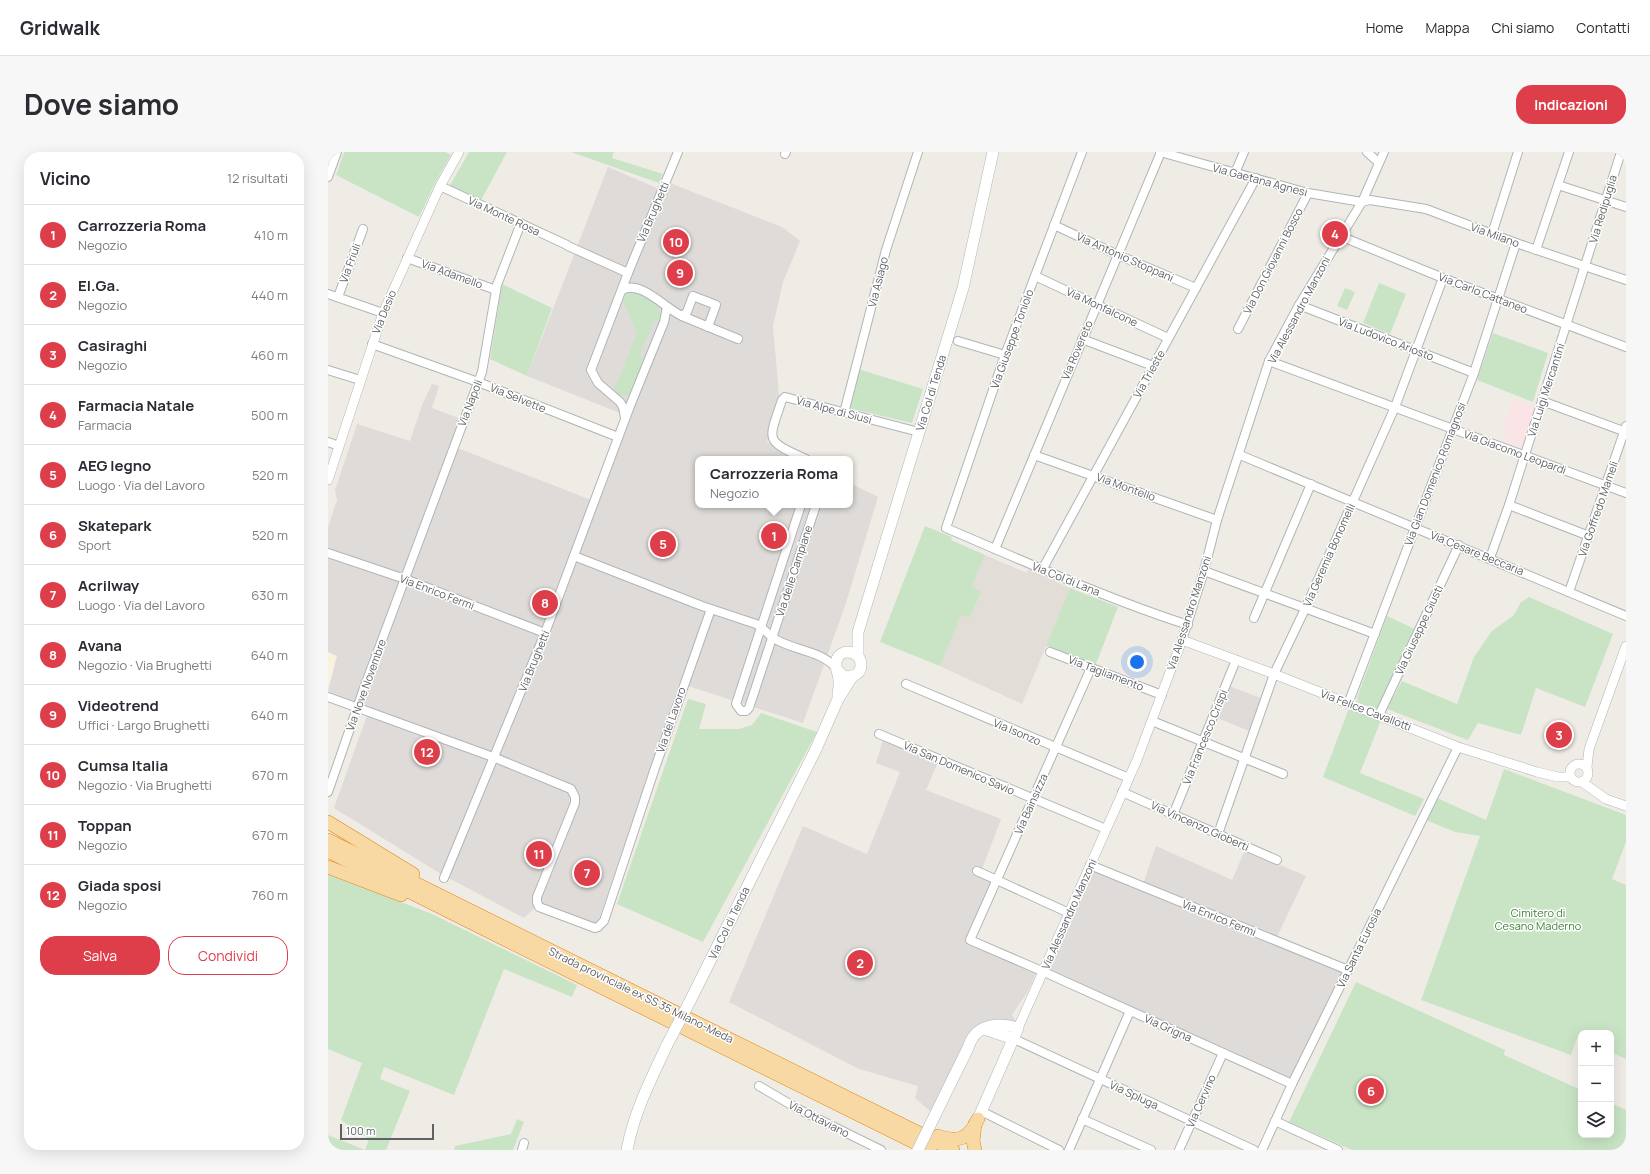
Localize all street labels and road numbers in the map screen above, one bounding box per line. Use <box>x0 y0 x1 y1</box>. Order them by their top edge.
street label: Via Gaetana Agnesi <box>1211 160 1309 199</box>
street label: Via Redipuglia <box>1585 173 1620 245</box>
street label: Via Brughetti <box>633 179 672 245</box>
street label: Via Monte Rosa <box>466 192 543 239</box>
street label: Via Don Giovanni Bosco <box>1239 205 1306 316</box>
street label: Via Milano <box>1469 219 1522 250</box>
street label: Via Antonio Stoppani <box>1074 228 1176 285</box>
street label: Via Friuli <box>335 241 364 285</box>
street label: Via Asiago <box>864 254 891 309</box>
street label: Via Alessandro Manzoni <box>1264 254 1333 366</box>
street label: Via Adamello <box>419 255 485 292</box>
street label: Via Carlo Cattaneo <box>1437 269 1530 317</box>
street label: Via Monfalcone <box>1064 283 1141 330</box>
street label: Via Desio <box>368 287 399 336</box>
street label: Via Giuseppe Toniolo <box>987 287 1037 391</box>
street label: Via Ludovico Ariosto <box>1336 313 1437 364</box>
street label: Via Rovereto <box>1057 317 1096 382</box>
street label: Via Luigi Mercantini <box>1523 341 1568 439</box>
street label: Via Trieste <box>1129 347 1168 400</box>
street label: Via Col di Tenda <box>912 353 949 433</box>
street label: Via Napoli <box>454 377 485 428</box>
street label: Via Selvette <box>488 379 549 416</box>
street label: Via Alpe di Siusi <box>795 392 874 427</box>
street label: Via Gian Domenico Romagnosi <box>1400 400 1469 548</box>
street label: Via Giacomo Leopardi <box>1462 426 1569 477</box>
street label: Via Goffredo Mameli <box>1574 459 1621 559</box>
street label: Via Montello <box>1095 469 1158 504</box>
street label: Via Geremia Bonomelli <box>1299 501 1358 609</box>
street label: Via delle Campiane <box>772 523 816 619</box>
street label: Via Cesare Beccaria <box>1428 527 1526 578</box>
street label: Via Alessandro Manzoni <box>1163 554 1214 672</box>
street label: Via Col di Lana <box>1030 558 1102 599</box>
street label: Via Enrico Fermi <box>398 570 477 613</box>
street label: Via Giuseppe Giusti <box>1391 582 1446 677</box>
street label: Via Brughetti <box>514 628 553 694</box>
street label: Via Nove Novembre <box>342 636 389 733</box>
street label: Via Tagliamento <box>1066 651 1147 694</box>
street label: Via del Lavoro <box>652 684 689 755</box>
street label: Via Felice Cavallotti <box>1319 685 1414 734</box>
street label: Via Francesco Crispi <box>1179 687 1230 787</box>
street label: Via Isonzo <box>991 715 1044 749</box>
street label: Via San Domenico Savio <box>901 737 1018 798</box>
street label: Via Bainsizza <box>1010 771 1051 837</box>
street label: Via Vincenzo Gioberti <box>1149 797 1252 854</box>
street label: Via Alessandro Manzoni <box>1037 856 1100 971</box>
street label: Via Col di Tenda <box>705 884 753 961</box>
street label: Via Enrico Fermi <box>1180 896 1259 939</box>
street label: Via Santa Eurosia <box>1333 905 1384 990</box>
street label: Strada provinciale ex SS 35 Milano-Meda <box>546 943 736 1046</box>
street label: Via Grigna <box>1142 1010 1194 1045</box>
street label: Via Cervino <box>1182 1071 1219 1130</box>
street label: Via Spluga <box>1107 1077 1161 1112</box>
street label: Via Ottaviano <box>786 1097 853 1141</box>

